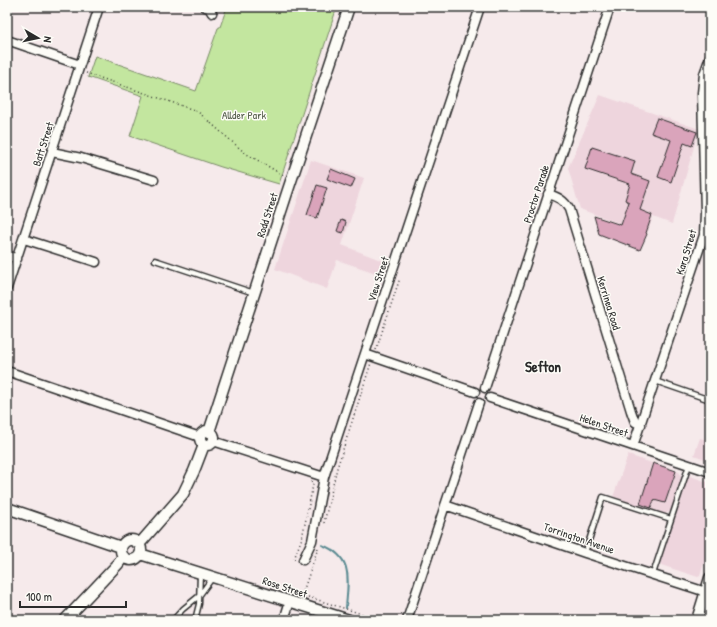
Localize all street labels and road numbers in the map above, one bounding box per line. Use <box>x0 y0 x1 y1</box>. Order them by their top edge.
street label: Batt Street <box>29 120 57 168</box>
street label: Proctor Parade <box>520 163 552 225</box>
street label: Rodd Street <box>253 191 281 239</box>
street label: Kara Street <box>672 227 700 276</box>
street label: View Street <box>364 255 392 303</box>
street label: Kerrinea Road <box>594 275 624 332</box>
street label: Helen Street <box>578 410 630 440</box>
street label: Torrington Avenue <box>542 519 617 557</box>
street label: Rose Street <box>261 573 309 601</box>

